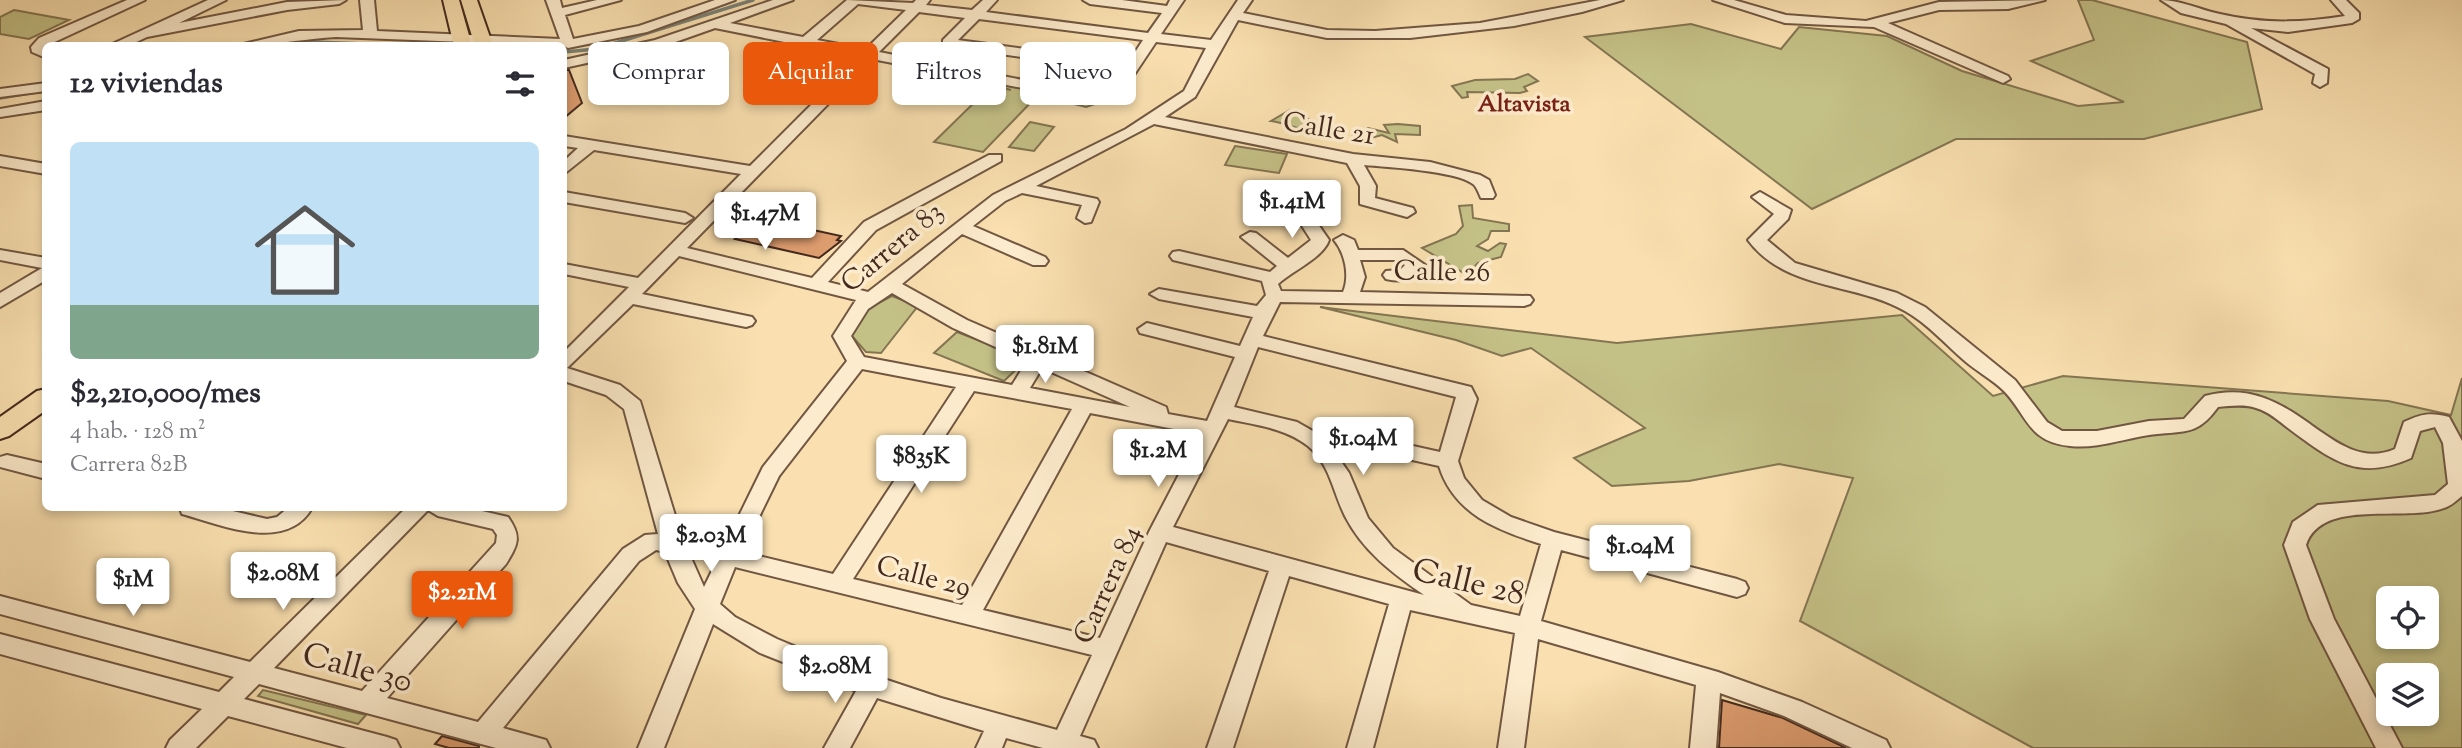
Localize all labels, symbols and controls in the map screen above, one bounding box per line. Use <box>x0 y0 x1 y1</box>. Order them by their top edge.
chip: Comprar <box>588 42 729 105</box>
chip: Alquilar <box>743 42 878 105</box>
chip: Filtros <box>892 42 1006 105</box>
chip: Nuevo <box>1020 42 1136 105</box>
text: 12 viviendas <box>70 63 223 106</box>
icon: filters <box>501 65 539 103</box>
district label: Altavista <box>1478 88 1571 122</box>
street label: Calle 21 <box>1280 103 1377 157</box>
pin: $1.41M <box>1235 180 1349 240</box>
text: $1.41M <box>1259 186 1325 219</box>
icon: home <box>242 187 368 313</box>
pin: $1.47M <box>708 192 822 252</box>
street label: Carrera 83 <box>833 193 953 303</box>
text: $1.47M <box>730 198 800 231</box>
street label: Calle 26 <box>1393 252 1491 294</box>
pin: $1.81M <box>988 326 1102 385</box>
text: $1.81M <box>1012 331 1078 364</box>
text: $2,210,000/mes <box>70 373 261 416</box>
text: 4 hab. · 128 m² <box>70 416 205 449</box>
pin: $1.04M <box>1306 418 1420 477</box>
text: $1.04M <box>1328 423 1398 456</box>
pin: $1.2M <box>1109 430 1207 489</box>
pin: $835K <box>872 435 970 495</box>
text: $1.2M <box>1129 435 1187 468</box>
text: $835K <box>892 441 950 474</box>
text: Carrera 82B <box>70 449 187 482</box>
pin: $2.03M <box>654 514 768 574</box>
text: $2.03M <box>676 520 746 553</box>
street label: Carrera 84 <box>1065 520 1153 651</box>
pin: $1.04M <box>1583 526 1697 585</box>
text: $1.04M <box>1605 531 1675 564</box>
street label: Calle 29 <box>872 547 975 609</box>
street label: Calle 28 <box>1407 548 1529 620</box>
pin: $2.08M <box>226 552 340 612</box>
pin: $1M <box>99 558 167 618</box>
text: $2.08M <box>247 558 319 591</box>
text: $1M <box>112 564 154 597</box>
pin: $2.21M <box>405 572 519 631</box>
text: $2.21M <box>428 577 496 610</box>
map controls <box>2376 586 2439 726</box>
button: locate <box>2376 586 2439 649</box>
street label: Calle 30 <box>296 632 417 708</box>
pin: $2.08M <box>778 646 892 705</box>
text: $2.08M <box>799 651 871 684</box>
button: layers <box>2376 663 2439 726</box>

